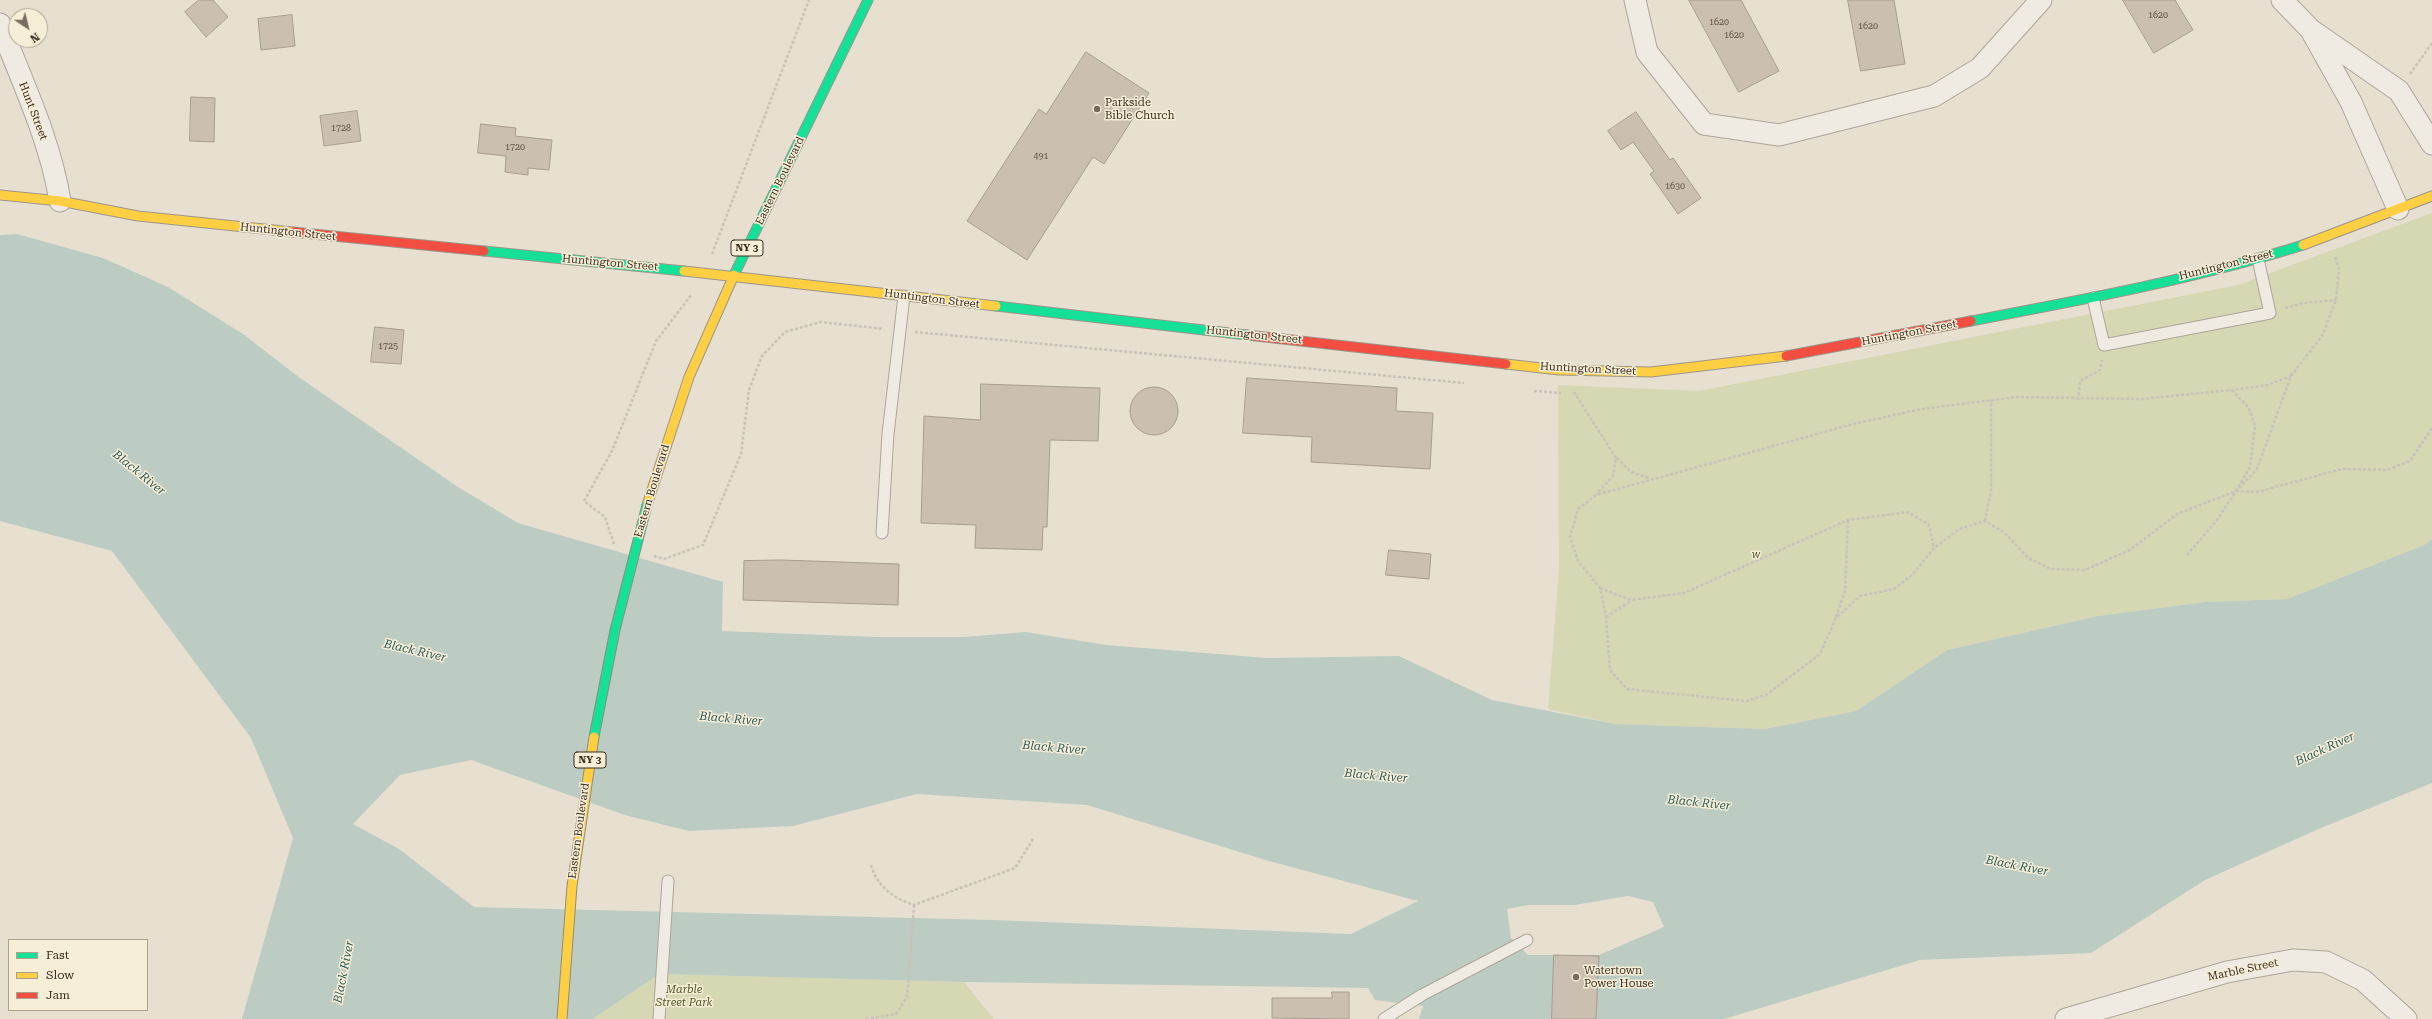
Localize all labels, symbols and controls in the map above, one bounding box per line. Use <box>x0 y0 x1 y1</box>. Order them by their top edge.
north arrow <box>8 8 48 48</box>
house number: 1620 <box>2148 10 2168 20</box>
house number: 1620 <box>1709 17 1729 27</box>
house number: 1620 <box>1858 21 1878 31</box>
text: N <box>27 30 42 45</box>
house number: 1620 <box>1724 30 1744 40</box>
street label: Hunt Street <box>16 80 50 142</box>
place label: Parkside Bible Church <box>1105 96 1175 122</box>
marker: Parkside Bible Church <box>1092 104 1102 114</box>
house number: 1728 <box>331 123 351 133</box>
street label: Eastern Boulevard <box>753 135 807 227</box>
house number: 1720 <box>505 142 525 152</box>
house number: 491 <box>1033 151 1049 161</box>
house number: 1630 <box>1665 181 1685 191</box>
street label: Huntington Street <box>239 220 337 244</box>
road number: NY 3 <box>731 240 763 256</box>
street label: Huntington Street <box>2178 247 2274 283</box>
street label: Huntington Street <box>561 252 659 274</box>
street label: Huntington Street <box>883 287 981 311</box>
street label: Huntington Street <box>1860 317 1958 349</box>
street label: Huntington Street <box>1205 323 1303 347</box>
house number: 1725 <box>378 341 398 351</box>
street label: Huntington Street <box>1540 360 1636 378</box>
street label: Eastern Boulevard <box>632 443 672 539</box>
water label: Black River <box>110 447 168 499</box>
park label: w <box>1752 548 1760 562</box>
water label: Black River <box>382 637 448 665</box>
water label: Black River <box>699 709 763 729</box>
water label: Black River <box>2293 729 2357 769</box>
water label: Black River <box>1022 738 1086 758</box>
road number: NY 3 <box>574 752 606 768</box>
water label: Black River <box>1344 766 1408 786</box>
street label: Eastern Boulevard <box>566 782 592 880</box>
water label: Black River <box>1667 793 1731 813</box>
water label: Black River <box>1984 853 2050 879</box>
legend <box>8 939 148 1011</box>
water label: Black River <box>331 939 357 1005</box>
text: Fast <box>46 948 69 962</box>
street label: Marble Street <box>2207 956 2279 984</box>
place label: Watertown Power House <box>1584 964 1653 990</box>
text: Slow <box>46 968 74 982</box>
marker: Watertown Power House <box>1571 972 1581 982</box>
park label: Marble Street Park <box>655 983 713 1009</box>
text: Jam <box>46 988 70 1002</box>

